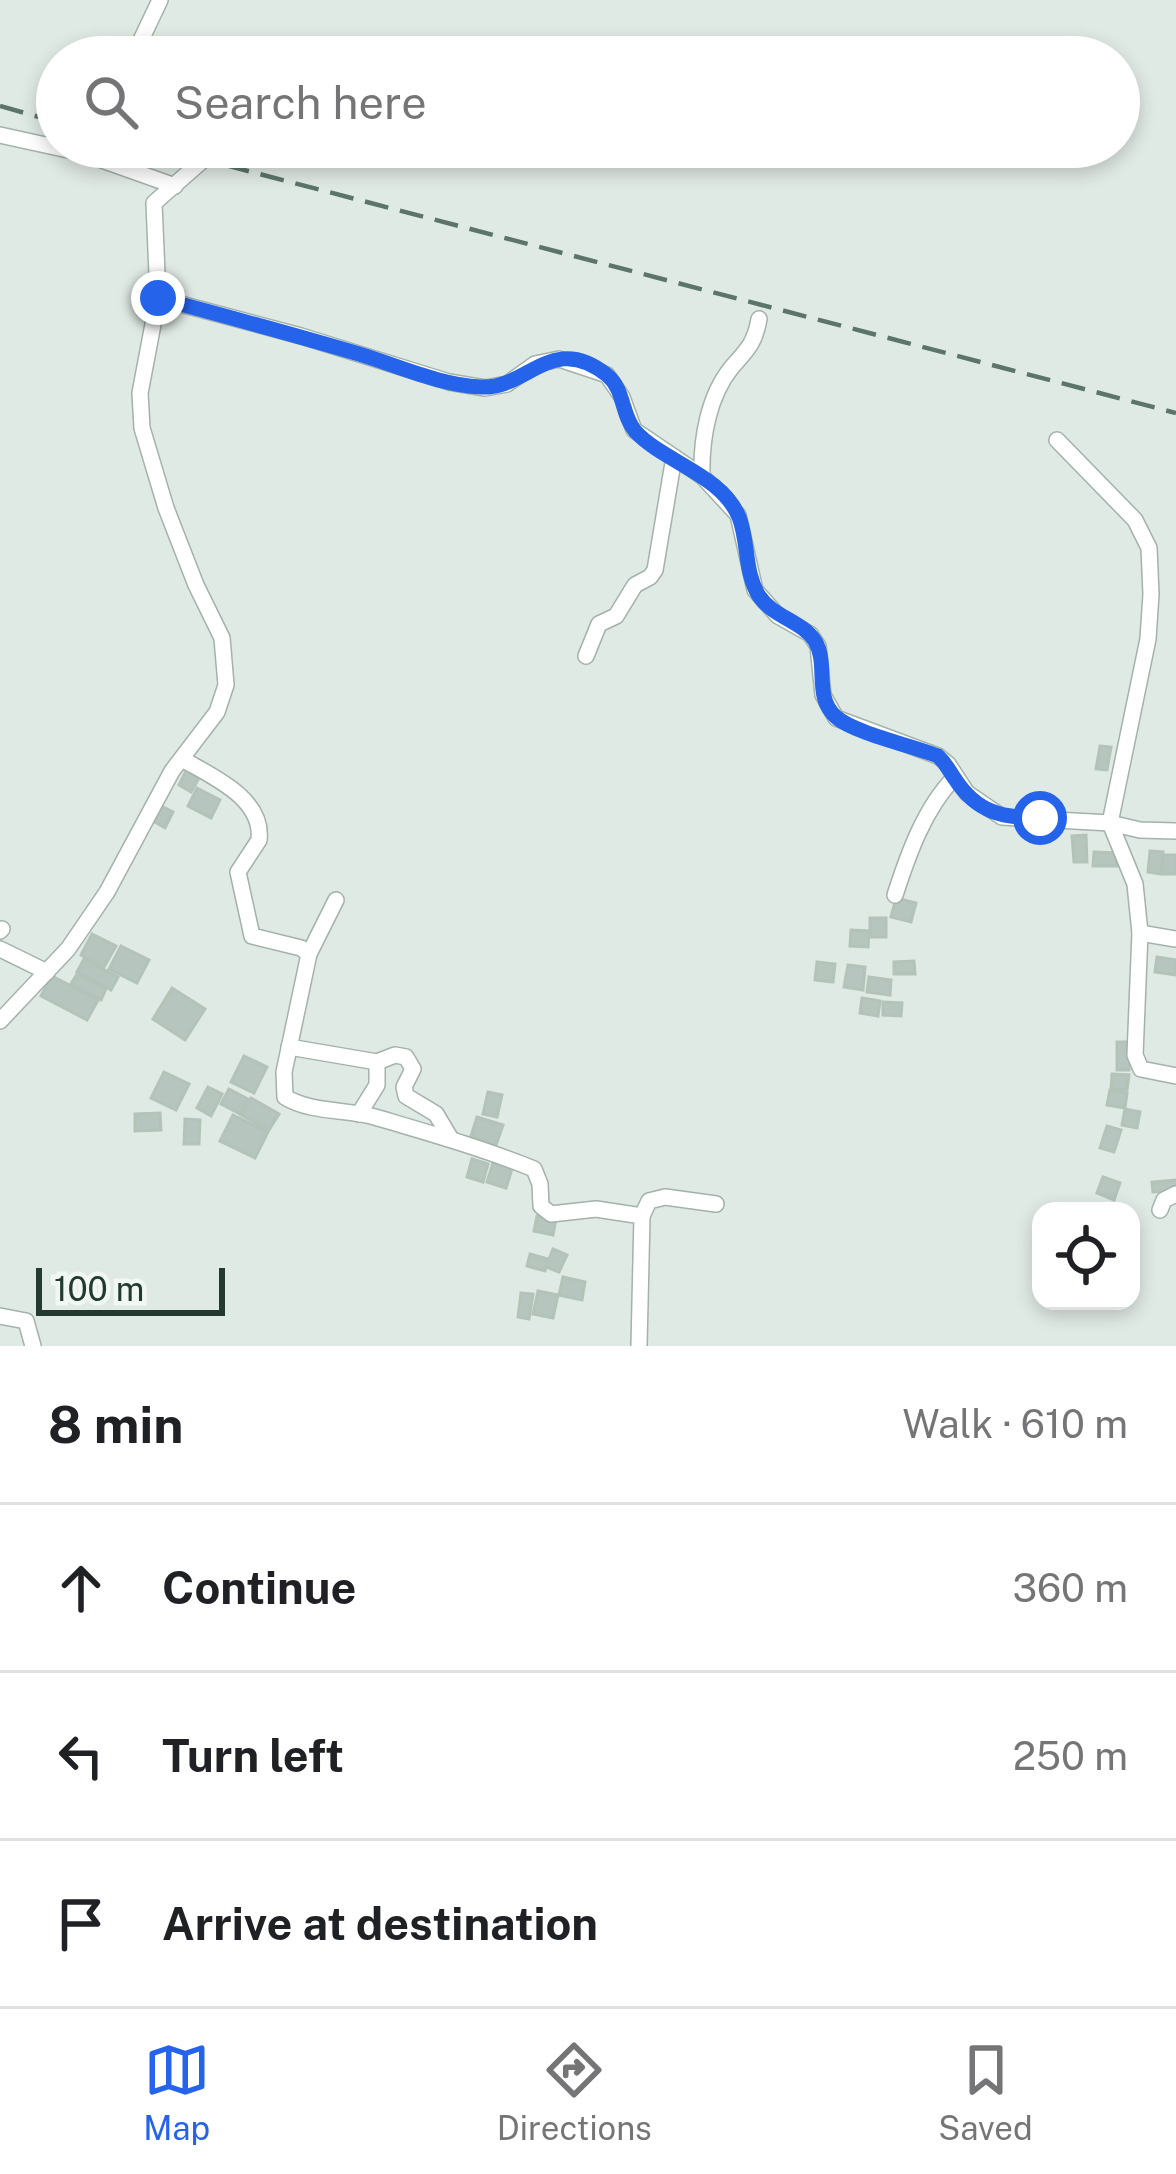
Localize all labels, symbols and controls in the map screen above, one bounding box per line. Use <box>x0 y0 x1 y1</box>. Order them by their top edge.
search box <box>36 36 1140 168</box>
icon: search <box>78 69 144 135</box>
text: Search here <box>174 76 427 129</box>
route end <box>131 271 185 325</box>
route start <box>1013 791 1067 845</box>
map controls <box>1032 1202 1140 1310</box>
button: locate <box>1032 1202 1140 1310</box>
scale bar <box>36 1262 225 1315</box>
text: 100 m <box>54 1270 144 1308</box>
text: 8 min <box>48 1395 183 1454</box>
text: Walk · 610 m <box>903 1401 1128 1447</box>
icon: ahead <box>48 1555 114 1621</box>
text: Continue <box>162 1561 356 1614</box>
text: 360 m <box>1013 1565 1128 1611</box>
icon: left <box>48 1723 114 1789</box>
text: Turn left <box>162 1729 344 1782</box>
text: 250 m <box>1013 1733 1128 1779</box>
icon: arrive <box>48 1891 114 1957</box>
text: Arrive at destination <box>162 1897 598 1950</box>
tab: Map <box>143 2037 210 2147</box>
tab: Directions <box>497 2037 652 2147</box>
tab: Saved <box>938 2037 1033 2147</box>

